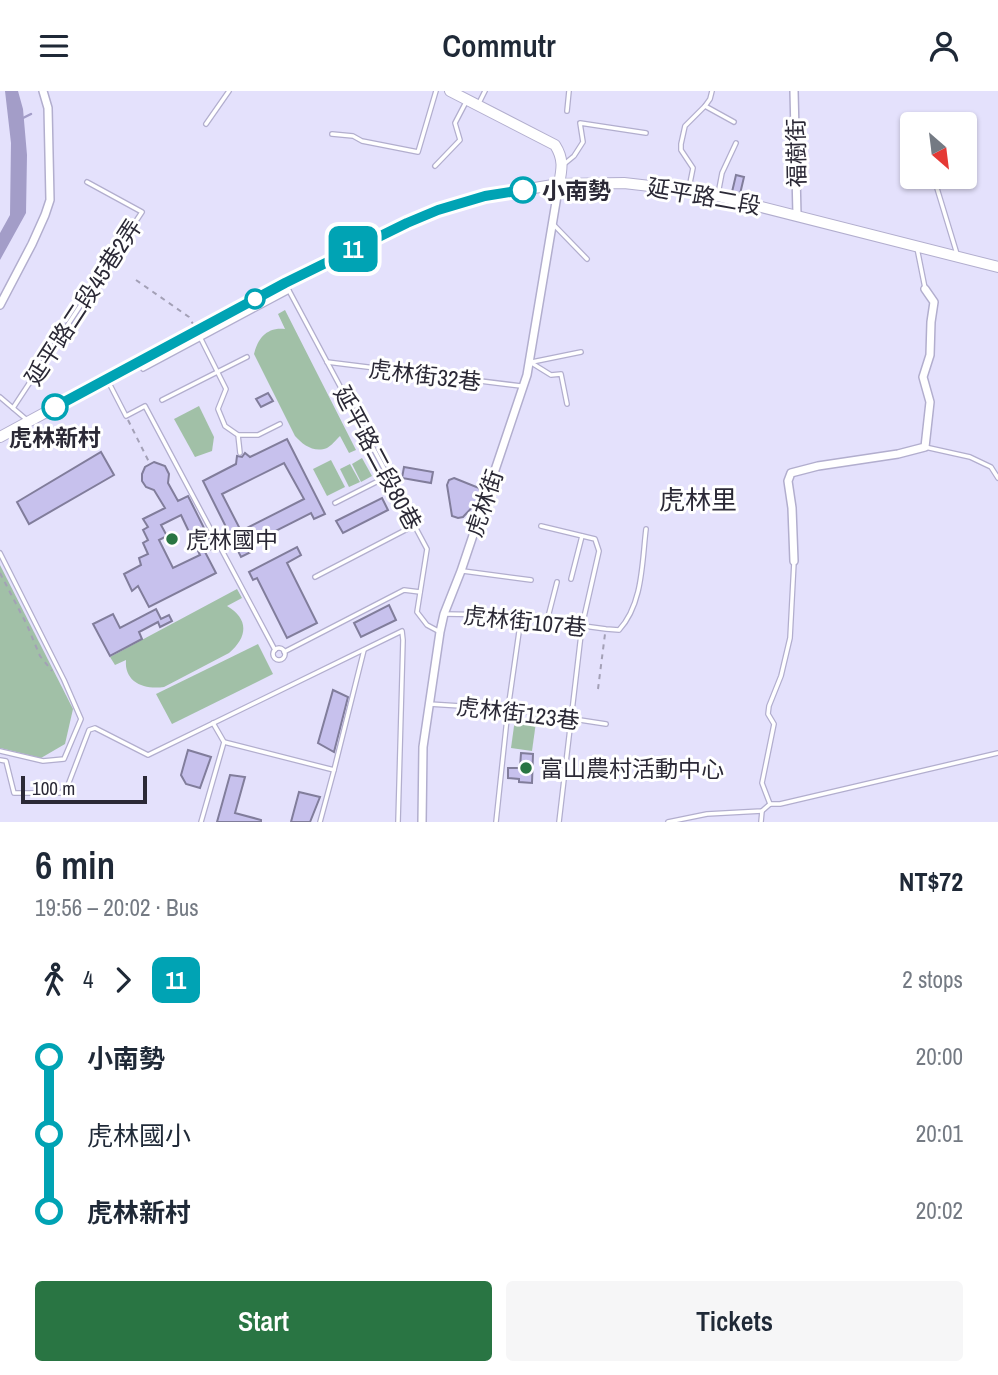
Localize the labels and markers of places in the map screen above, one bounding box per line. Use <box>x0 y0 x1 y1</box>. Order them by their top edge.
place label: 小南勢 <box>542 175 611 206</box>
marker: 小南勢 <box>510 177 536 203</box>
unlabelled marker <box>245 289 265 309</box>
marker: 虎林新村 <box>42 394 68 420</box>
place label: 虎林新村 <box>9 422 101 453</box>
place label: 虎林國中 <box>186 524 278 555</box>
marker: 虎林國中 <box>164 531 180 547</box>
place label: 富山農村活動中心 <box>540 753 724 784</box>
marker: 富山農村活動中心 <box>518 760 534 776</box>

